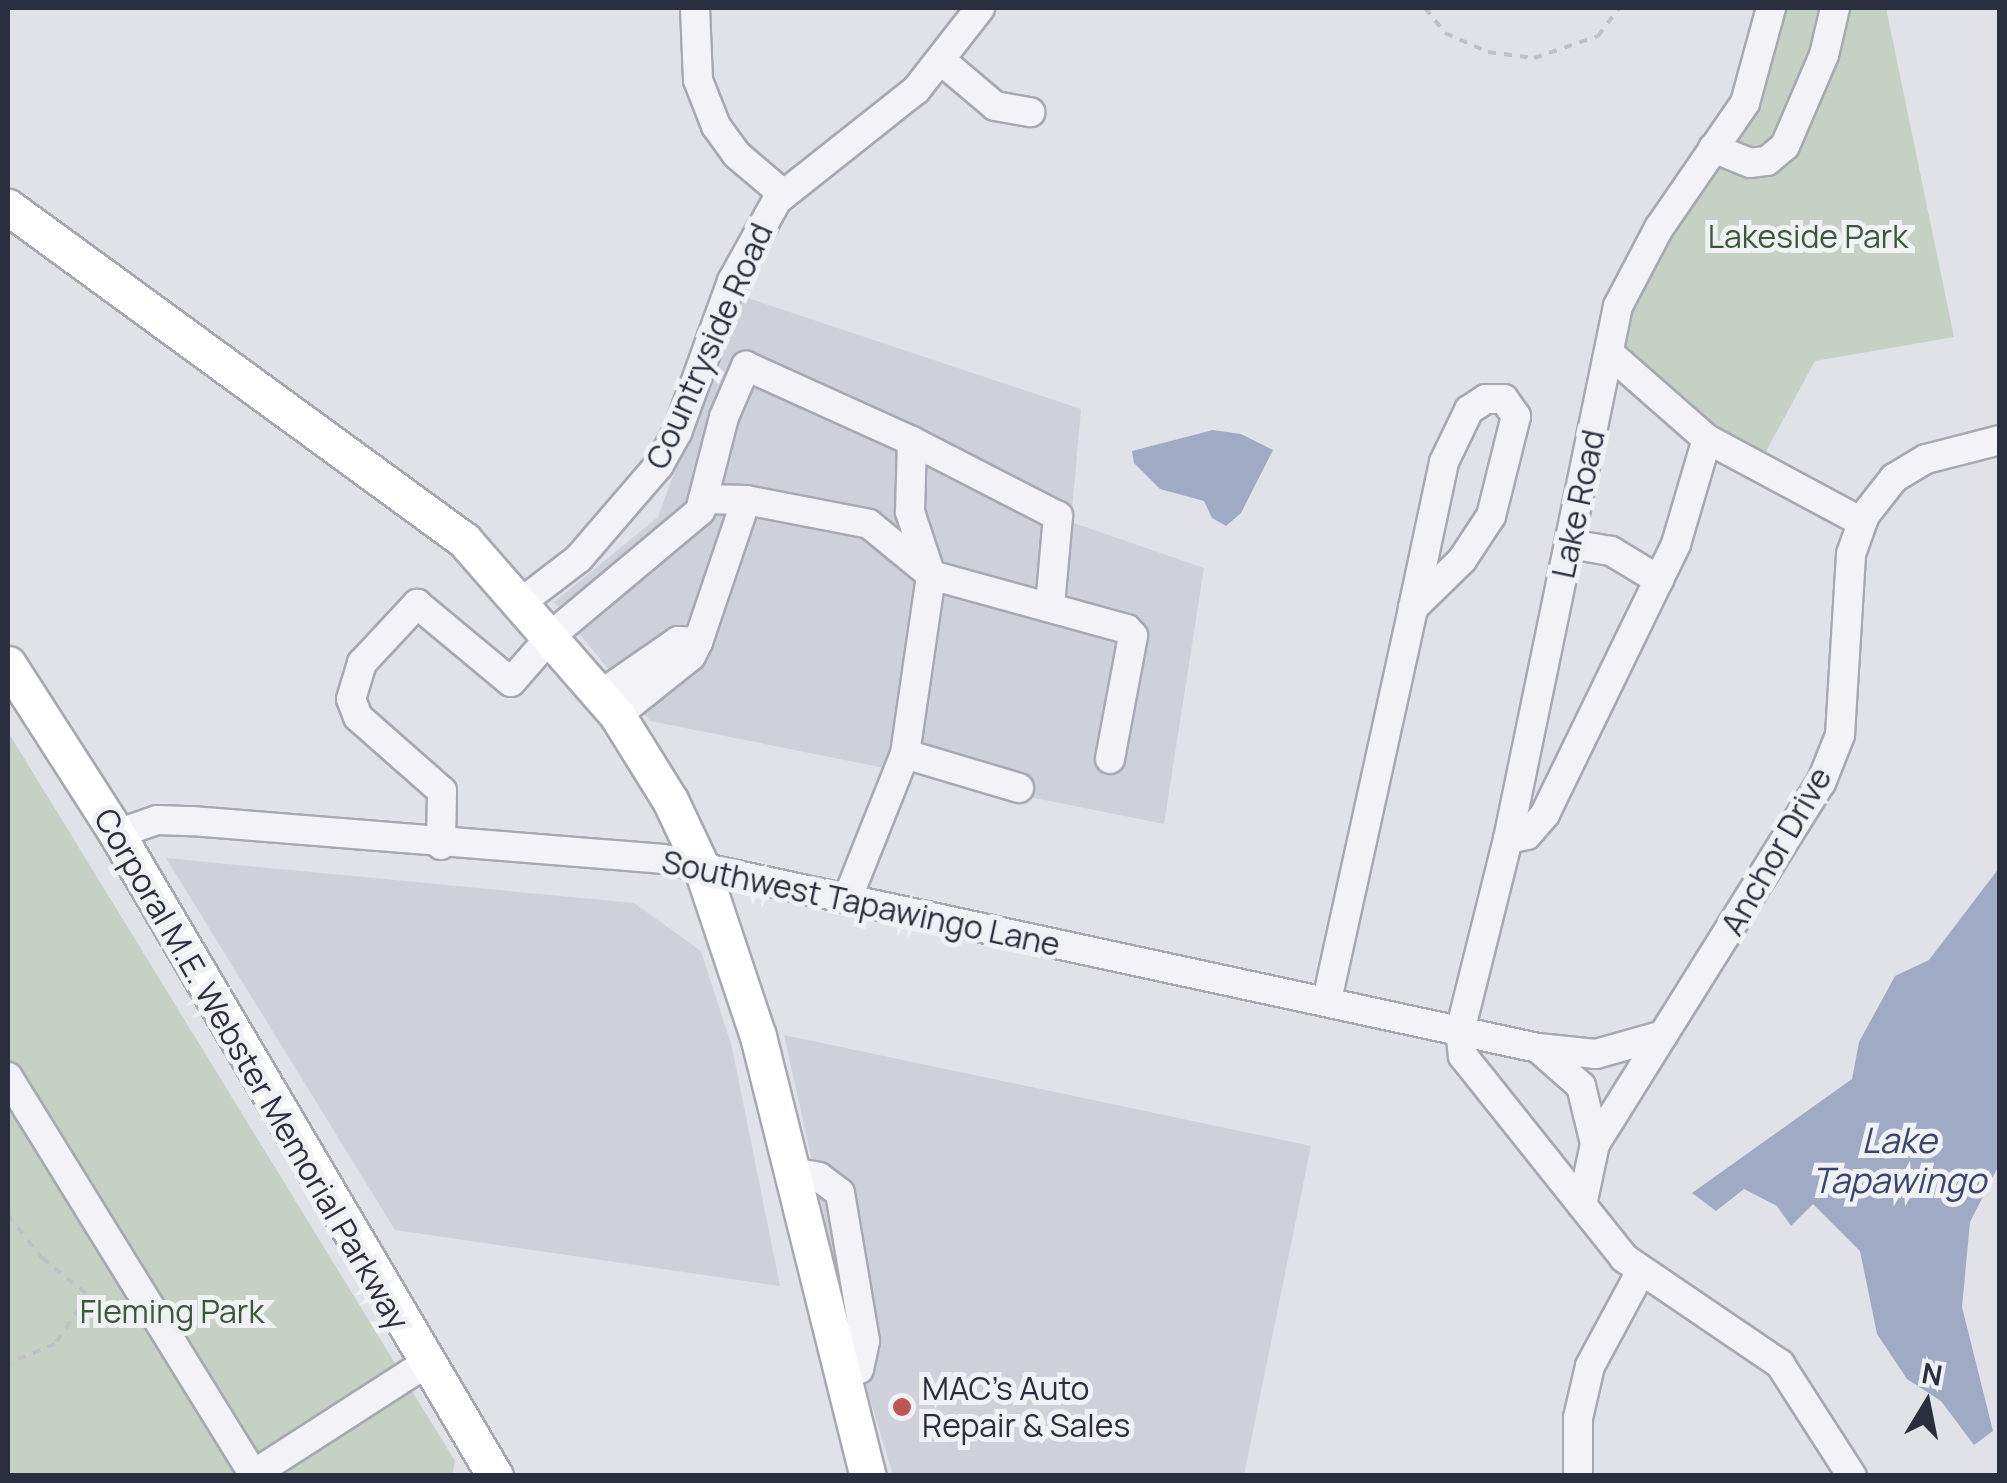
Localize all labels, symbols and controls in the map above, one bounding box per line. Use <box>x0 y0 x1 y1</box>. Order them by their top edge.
street label: Countryside Road <box>638 217 780 475</box>
park label: Lakeside Park <box>1708 217 1908 255</box>
street label: Lake Road <box>1544 426 1612 582</box>
street label: Anchor Drive <box>1712 760 1840 942</box>
street label: Corporal M.E. Webster Memorial Parkway <box>87 802 417 1336</box>
street label: Southwest Tapawingo Lane <box>659 842 1063 964</box>
water label: Lake Tapawingo <box>1812 1119 1986 1201</box>
park label: Fleming Park <box>80 1292 264 1330</box>
north arrow <box>1877 1353 1977 1453</box>
text: N <box>1919 1353 1945 1394</box>
place label: MAC's Auto Repair & Sales <box>922 1370 1130 1445</box>
marker: MAC's Auto Repair & Sales <box>891 1396 913 1418</box>

